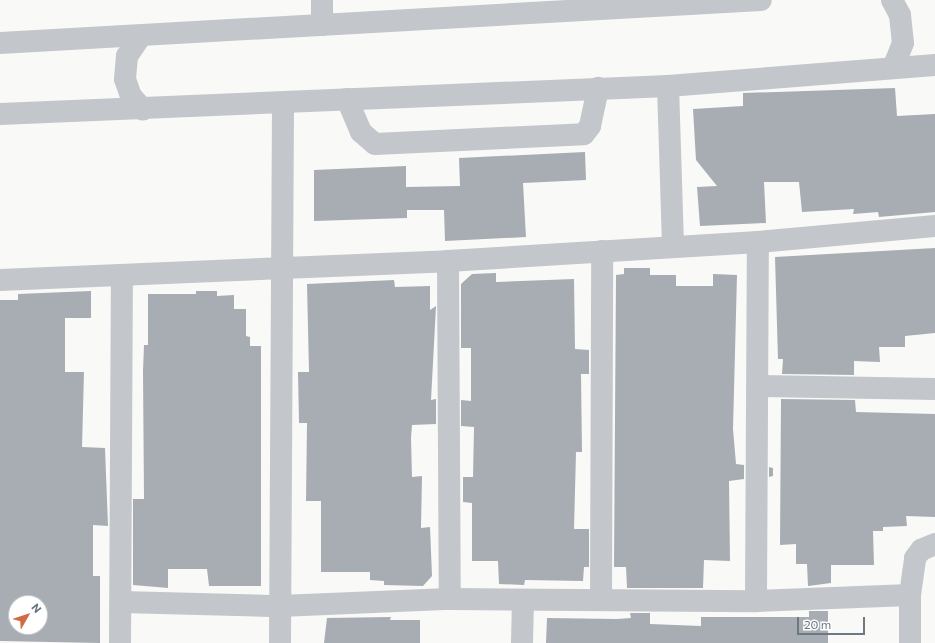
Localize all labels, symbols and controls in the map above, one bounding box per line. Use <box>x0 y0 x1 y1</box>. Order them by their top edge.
north arrow <box>8 595 48 635</box>
text: N <box>29 600 45 615</box>
scale bar <box>799 609 867 635</box>
text: 20 m <box>804 617 831 631</box>

